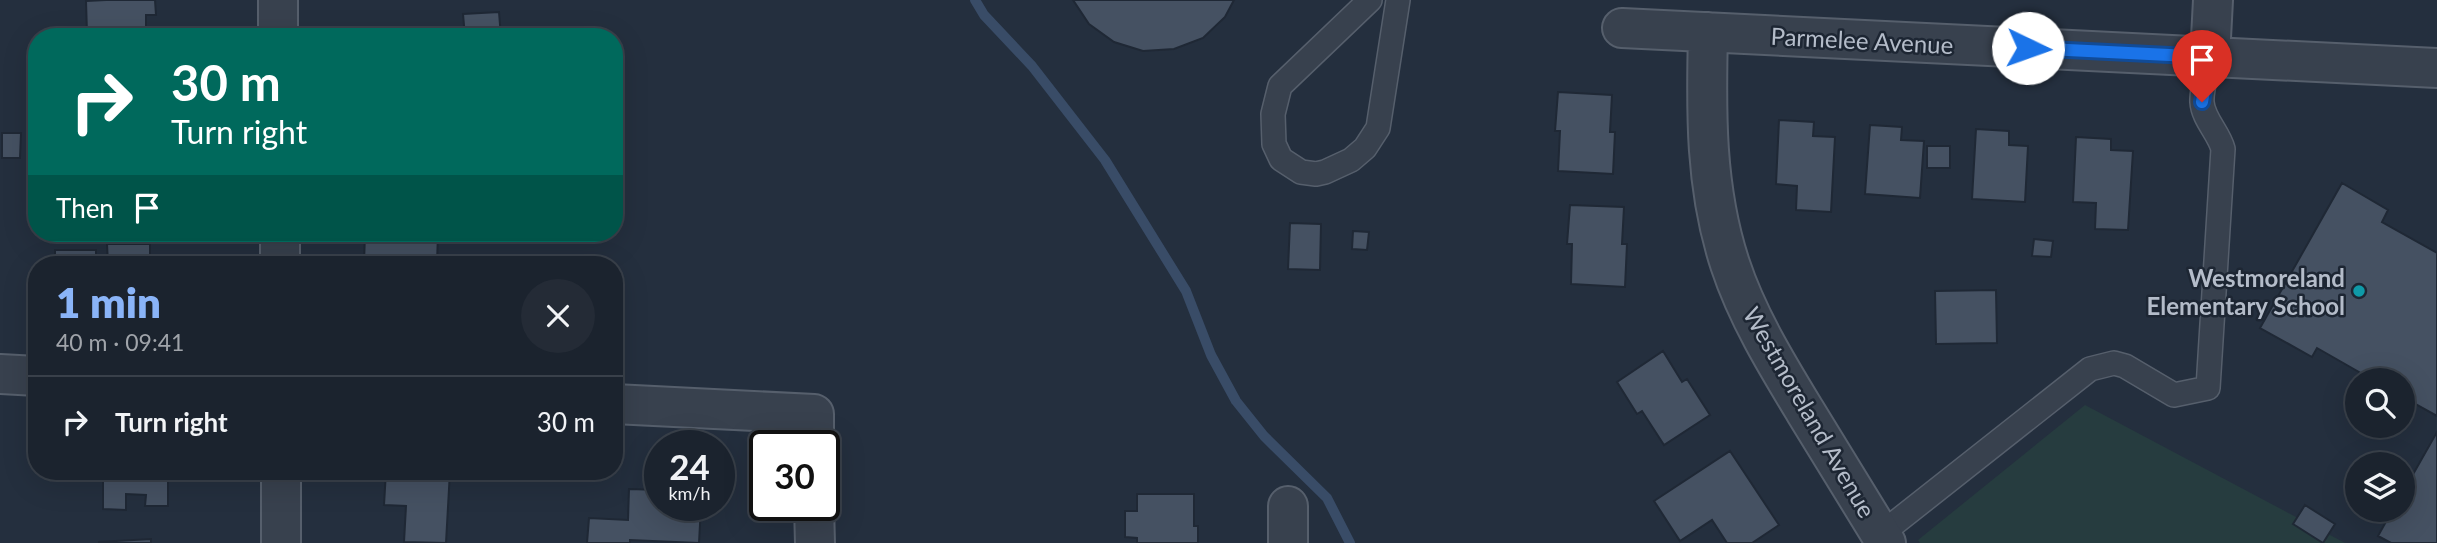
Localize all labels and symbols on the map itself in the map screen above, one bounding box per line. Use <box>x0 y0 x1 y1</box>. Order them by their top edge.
position arrow <box>1991 11 2065 85</box>
street label: Parmelee Avenue <box>1770 21 1954 59</box>
pin <box>2172 30 2232 102</box>
place label: Westmoreland Elementary School <box>2146 263 2345 320</box>
marker: Westmoreland Elementary School <box>2351 283 2367 299</box>
street label: Westmoreland Avenue <box>1738 301 1882 523</box>
speed limit sign: 30 <box>749 430 840 521</box>

